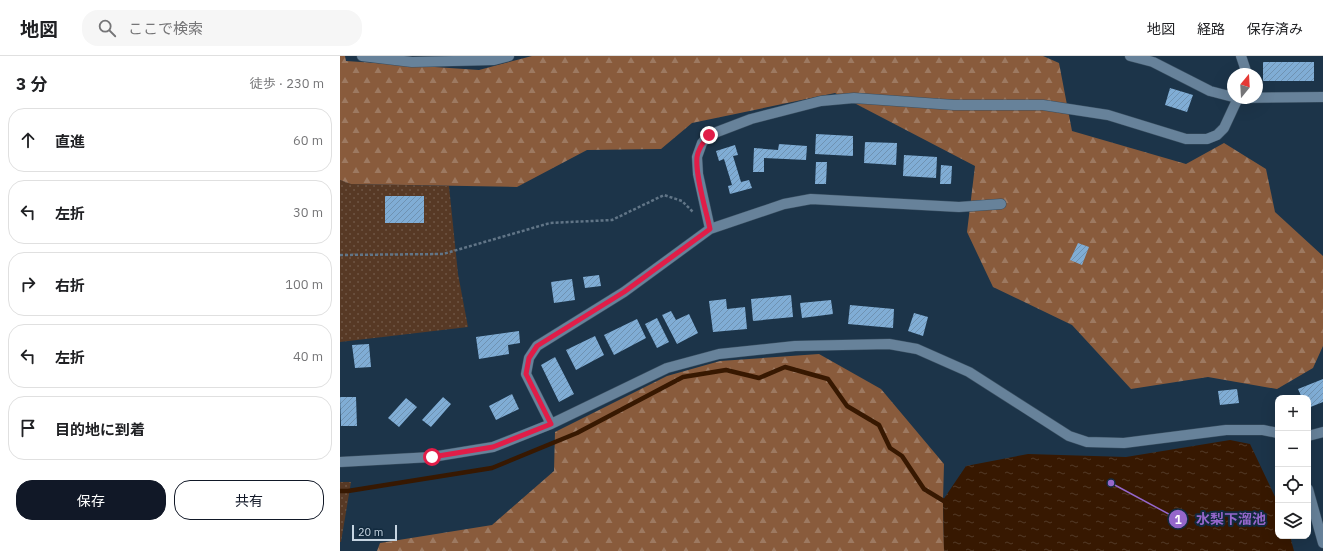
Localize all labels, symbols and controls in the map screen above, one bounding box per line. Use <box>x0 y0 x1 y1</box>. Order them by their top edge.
search box <box>82 10 362 46</box>
text: 地図 <box>20 17 58 41</box>
icon: search <box>96 17 118 39</box>
text: ここで検索 <box>128 19 203 38</box>
text: 地図 <box>1147 20 1175 38</box>
text: 経路 <box>1197 20 1225 38</box>
text: 保存済み <box>1247 20 1303 38</box>
north arrow <box>1227 68 1263 104</box>
text: 3 分 <box>16 73 47 95</box>
text: 徒歩 · 230 m <box>250 75 324 92</box>
route end <box>700 126 718 144</box>
icon: ahead <box>17 129 39 151</box>
text: 直進 <box>55 132 85 151</box>
text: 60 m <box>293 132 323 149</box>
icon: left <box>17 201 39 223</box>
text: 左折 <box>55 204 85 223</box>
text: 30 m <box>293 204 323 221</box>
icon: right <box>17 273 39 295</box>
text: 右折 <box>55 276 85 295</box>
text: 100 m <box>285 276 323 293</box>
icon: left <box>17 345 39 367</box>
text: 左折 <box>55 348 85 367</box>
text: 40 m <box>293 348 323 365</box>
map controls <box>1275 395 1311 539</box>
button: + <box>1275 395 1311 431</box>
icon: arrive <box>17 417 39 439</box>
text: 目的地に到着 <box>55 420 145 439</box>
button: − <box>1275 431 1311 467</box>
route start <box>423 448 441 466</box>
button: locate <box>1275 467 1311 503</box>
button: 保存 <box>16 480 166 520</box>
button: 共有 <box>174 480 324 520</box>
button: layers <box>1275 503 1311 539</box>
callout: 水梨下溜池 <box>1168 506 1274 532</box>
text: 水梨下溜池 <box>1196 510 1266 528</box>
text: 1 <box>1174 512 1182 527</box>
scale bar <box>352 523 397 542</box>
text: 20 m <box>358 525 383 539</box>

